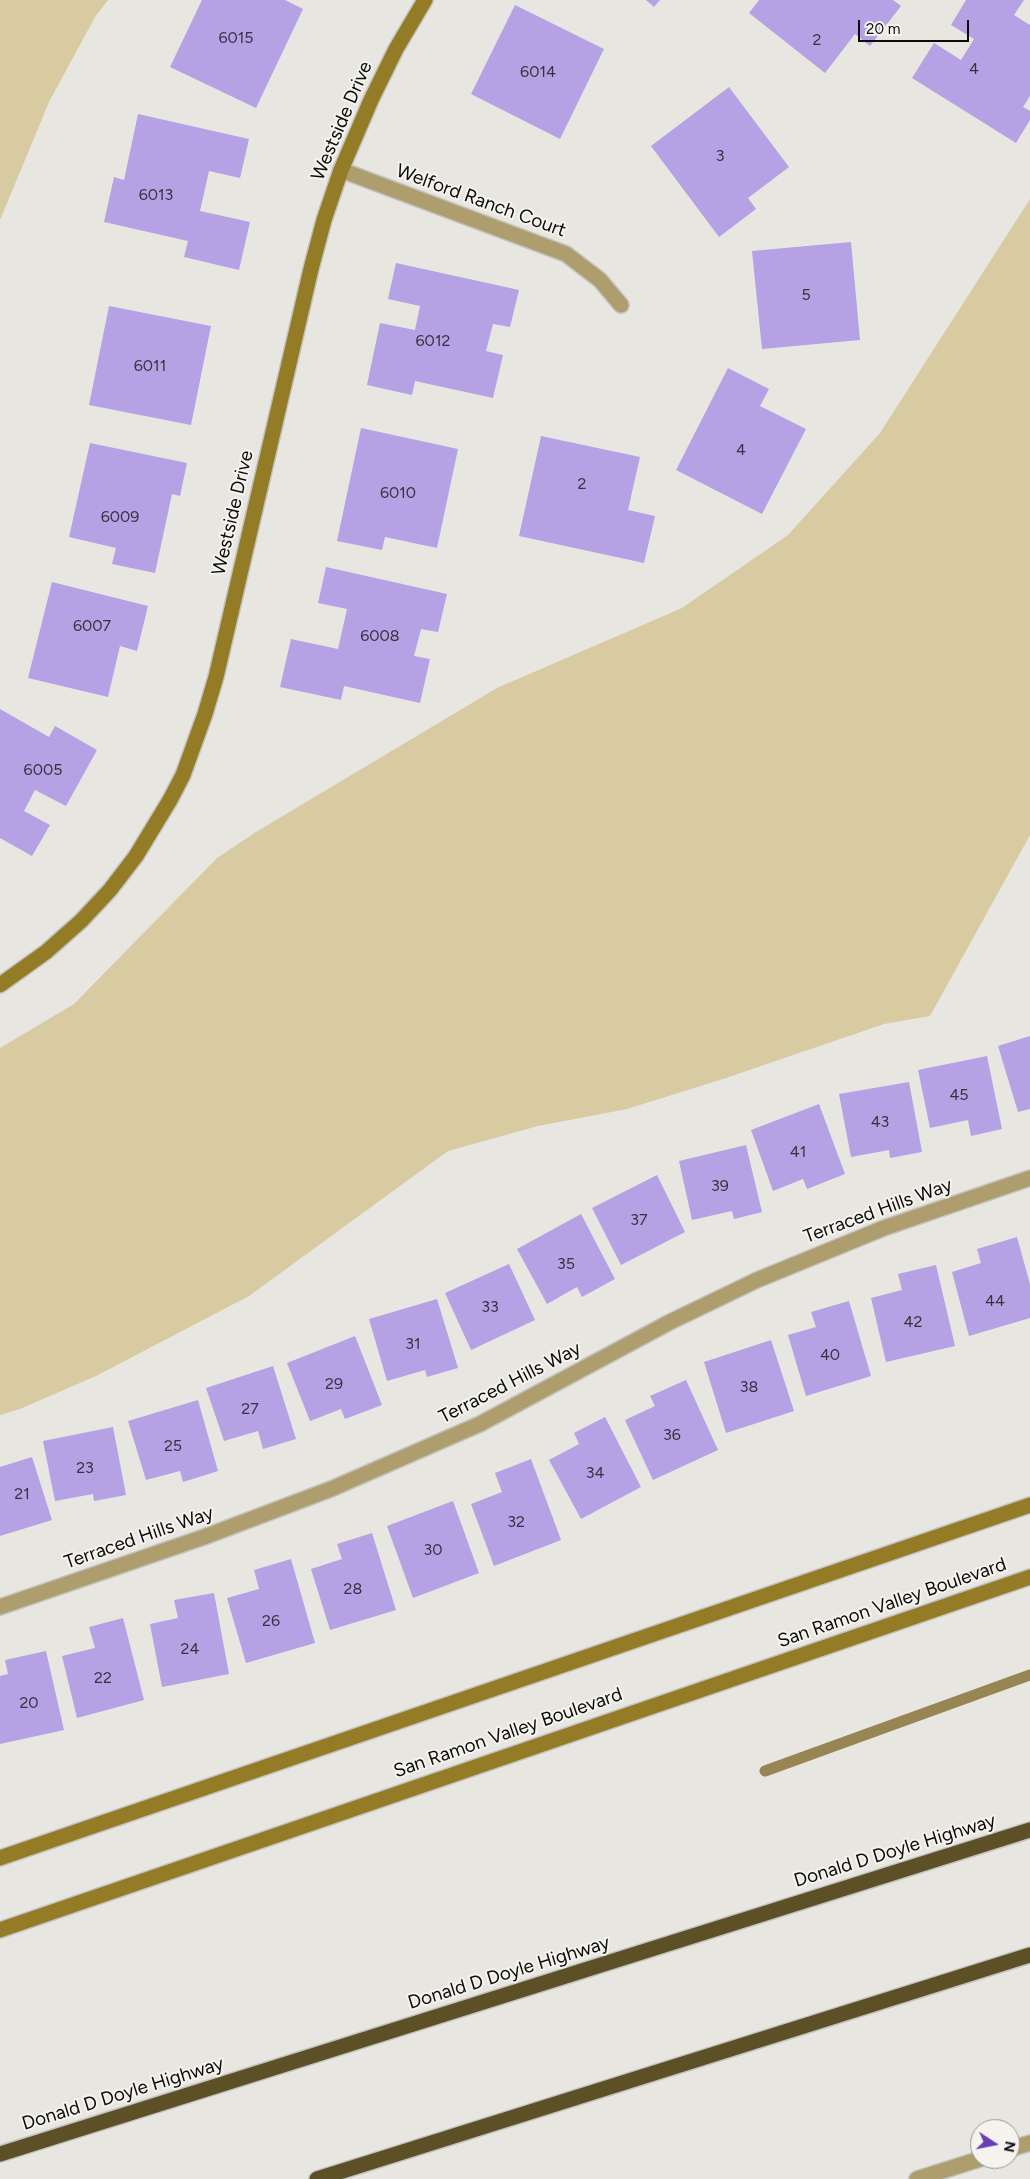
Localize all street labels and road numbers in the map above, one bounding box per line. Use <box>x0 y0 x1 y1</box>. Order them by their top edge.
street label: Westside Drive <box>307 58 377 184</box>
street label: Welford Ranch Court <box>393 160 569 242</box>
street label: Westside Drive <box>208 448 258 578</box>
street label: Terraced Hills Way <box>801 1174 955 1248</box>
street label: Terraced Hills Way <box>435 1337 585 1429</box>
street label: Terraced Hills Way <box>61 1502 217 1574</box>
street label: San Ramon Valley Boulevard <box>775 1553 1009 1653</box>
street label: San Ramon Valley Boulevard <box>391 1683 625 1783</box>
street label: Donald D Doyle Highway <box>791 1809 999 1893</box>
street label: Donald D Doyle Highway <box>405 1931 613 2015</box>
street label: Donald D Doyle Highway <box>19 2052 227 2136</box>

